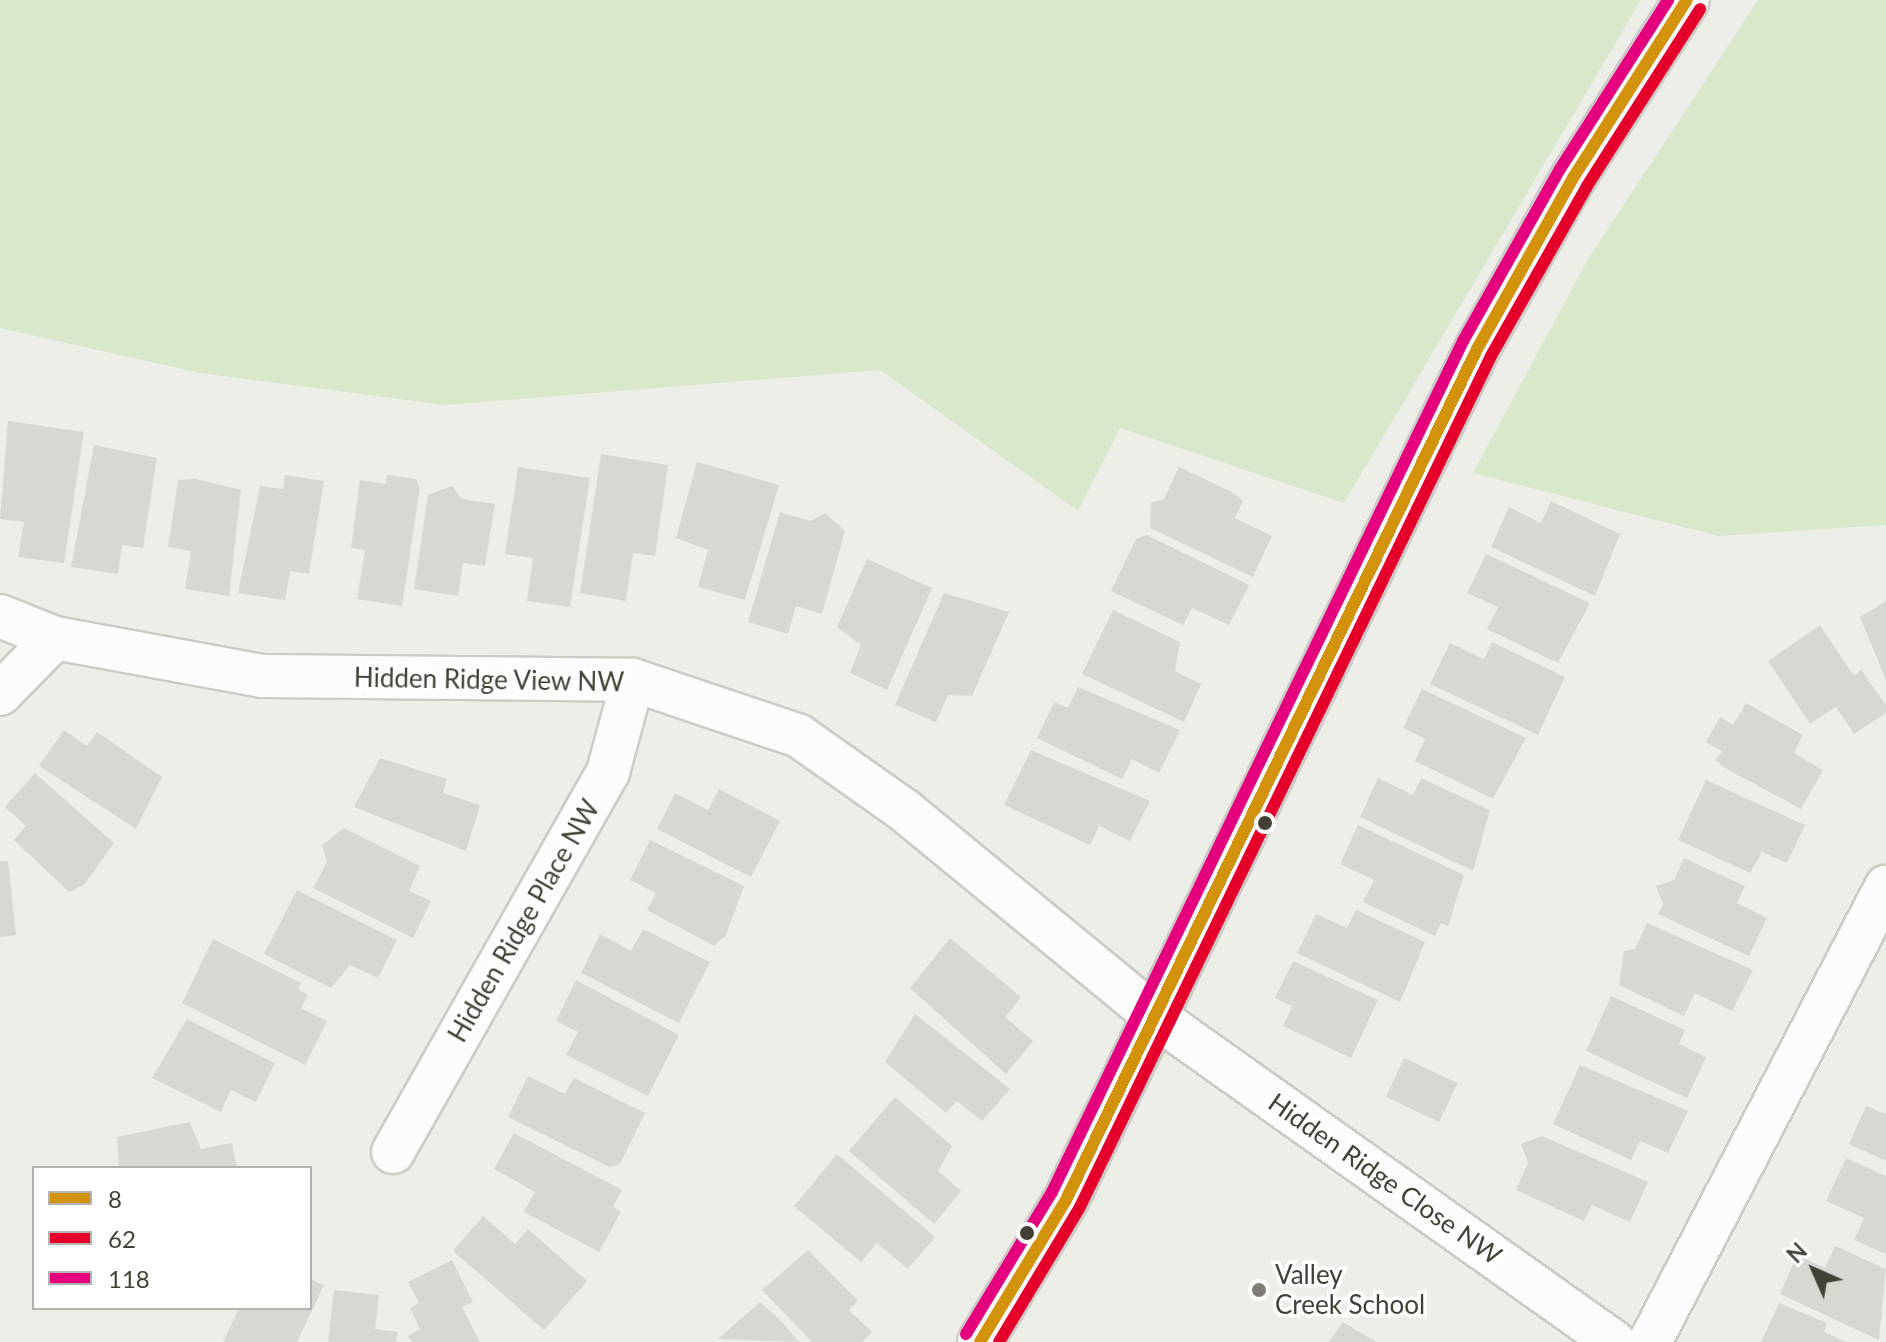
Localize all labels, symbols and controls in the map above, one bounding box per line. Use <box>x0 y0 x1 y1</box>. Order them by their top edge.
street label: Hidden Ridge View NW <box>353 662 625 698</box>
street label: Hidden Ridge Place NW <box>442 794 606 1048</box>
unlabelled marker <box>1257 815 1273 831</box>
street label: Hidden Ridge Close NW <box>1263 1087 1507 1271</box>
legend <box>32 1166 312 1310</box>
text: 8 <box>108 1184 122 1213</box>
text: 62 <box>108 1224 136 1253</box>
unlabelled marker <box>1019 1225 1035 1241</box>
north arrow <box>1774 1230 1854 1310</box>
text: N <box>1781 1237 1812 1268</box>
place label: Valley Creek School <box>1275 1259 1425 1320</box>
text: 118 <box>108 1264 150 1293</box>
marker: Valley Creek School <box>1250 1281 1268 1299</box>

